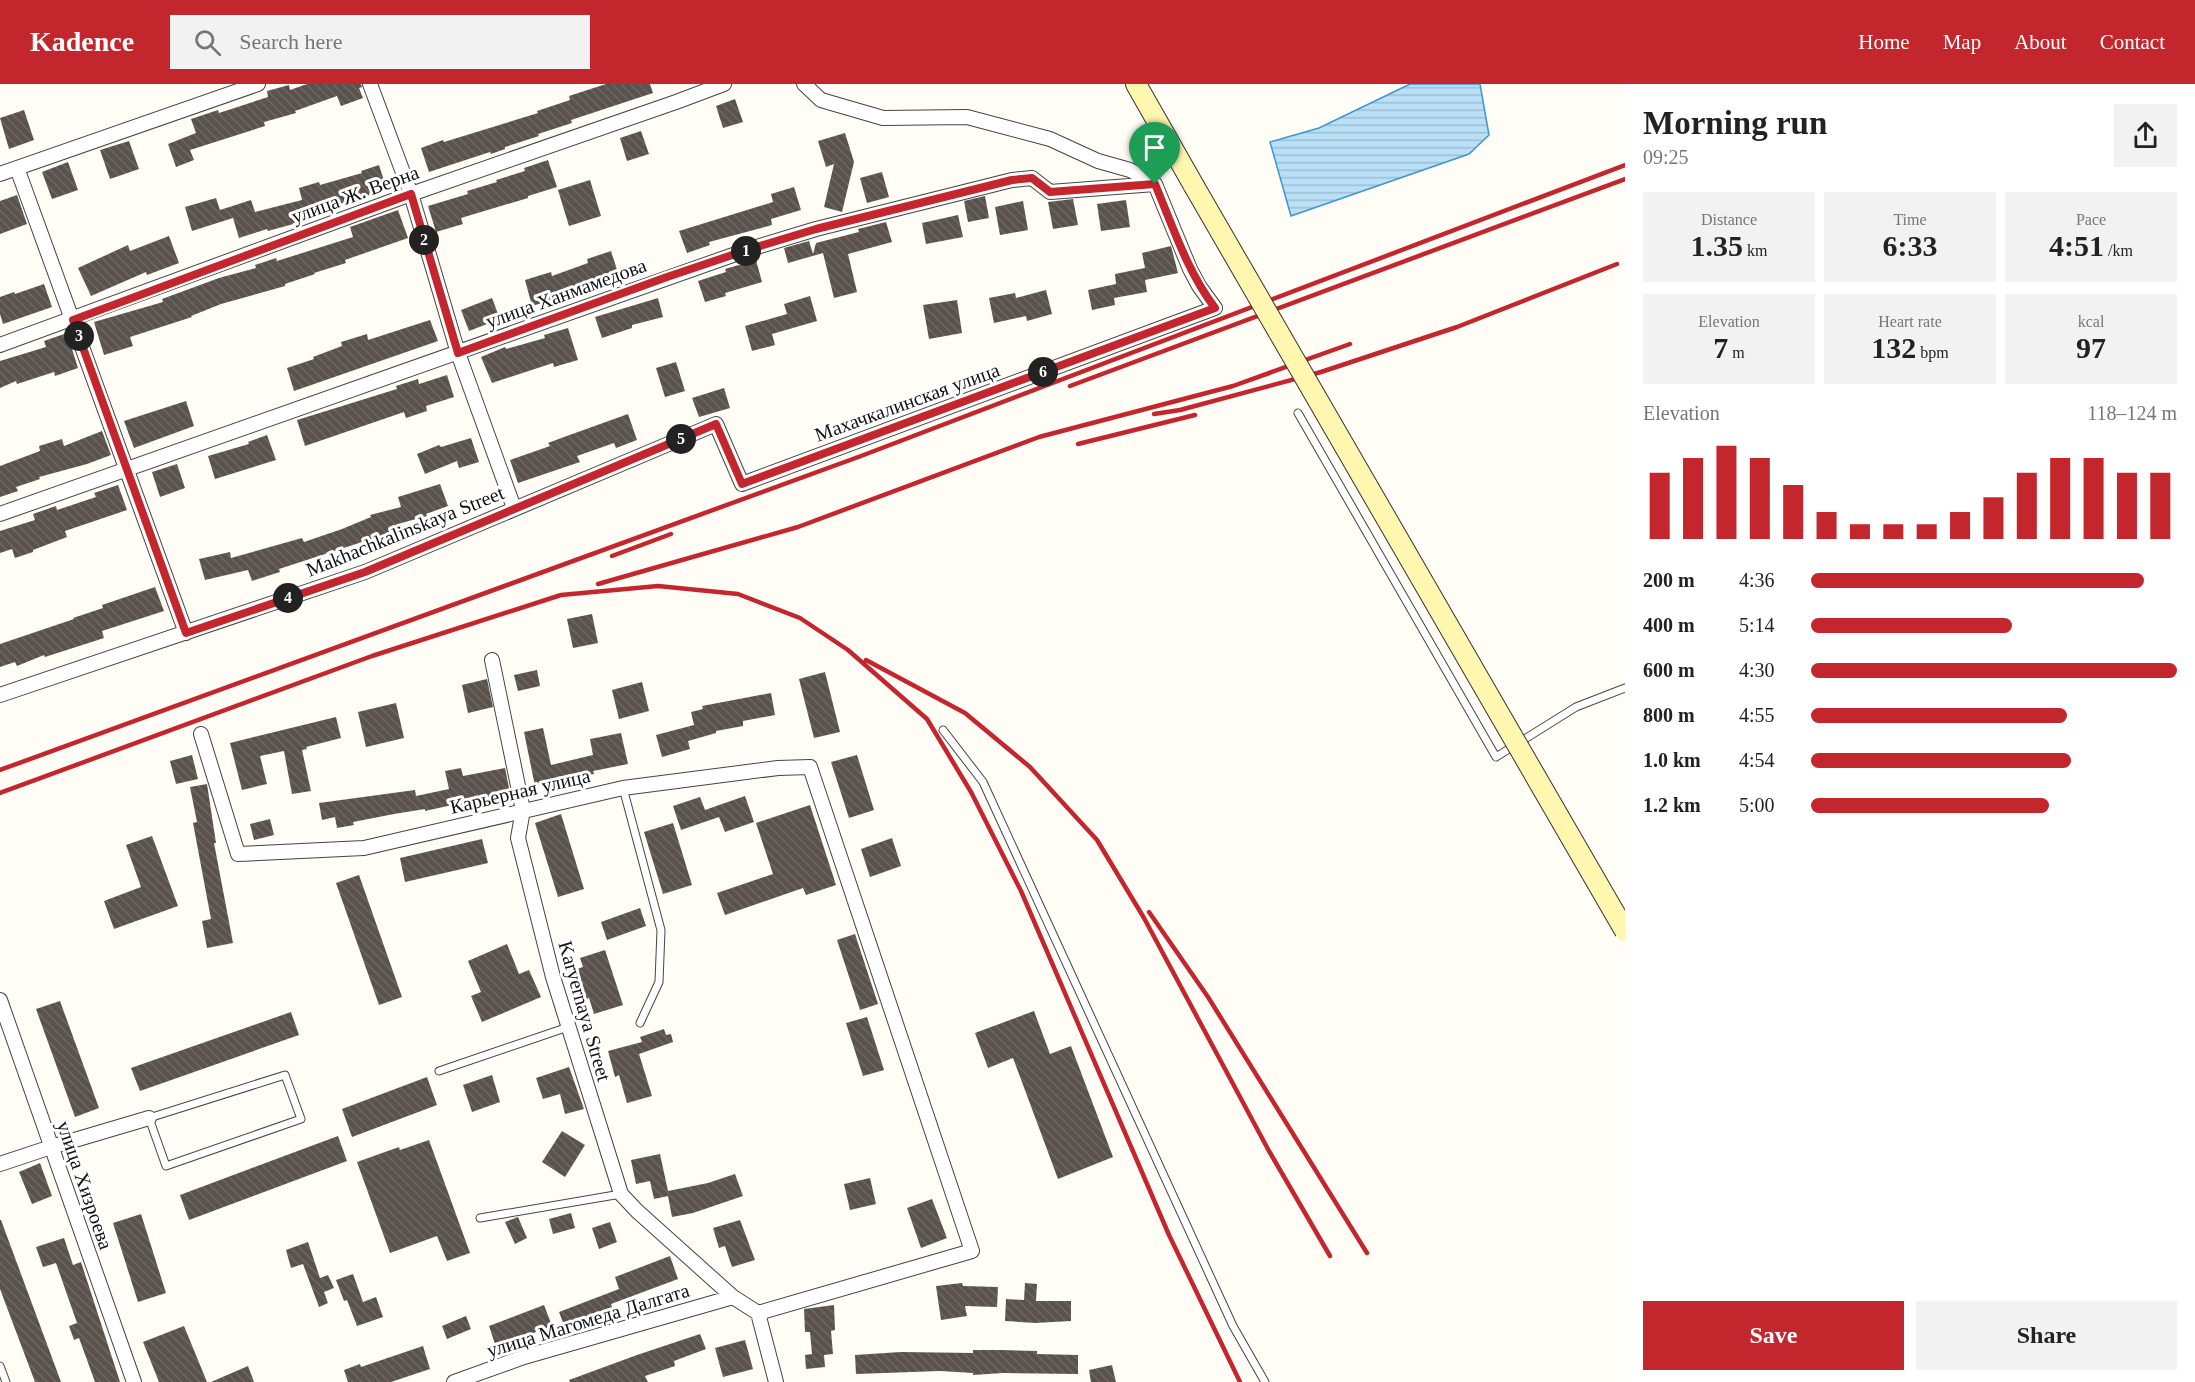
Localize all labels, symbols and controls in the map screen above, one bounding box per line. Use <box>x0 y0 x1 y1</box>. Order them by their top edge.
search box <box>170 15 590 69</box>
text: Kadence <box>30 26 134 57</box>
icon: search <box>191 26 224 59</box>
text: Search here <box>239 29 342 54</box>
text: Home <box>1858 30 1910 54</box>
text: Map <box>1943 30 1981 54</box>
text: About <box>2014 30 2067 54</box>
text: Contact <box>2100 30 2165 54</box>
button: share <box>2114 104 2177 167</box>
text: Morning run <box>1643 105 1827 141</box>
pin <box>1129 122 1180 184</box>
icon: arrive <box>1138 131 1171 164</box>
text: 09:25 <box>1643 146 1689 168</box>
street label: улица Ж. Верна <box>288 161 422 228</box>
text: Distance <box>1701 211 1757 228</box>
text: Time <box>1893 211 1927 228</box>
text: Pace <box>2076 211 2106 228</box>
pin: 2 <box>409 225 439 255</box>
text: 1.35 <box>1691 229 1743 262</box>
text: 6:33 <box>1883 229 1938 262</box>
text: 4:51 <box>2049 229 2104 262</box>
text: 2 <box>420 231 428 248</box>
pin: 1 <box>731 236 761 266</box>
text: 1 <box>742 242 750 259</box>
text: km <box>1743 242 1767 259</box>
text: /km <box>2104 242 2133 259</box>
street label: улица Ханмамедова <box>483 254 650 333</box>
text: Elevation <box>1698 313 1760 330</box>
text: Heart rate <box>1878 313 1942 330</box>
text: kcal <box>2078 313 2104 330</box>
pin: 3 <box>64 321 94 351</box>
text: 3 <box>75 327 83 344</box>
text: 7 <box>1713 331 1728 364</box>
text: 132 <box>1871 331 1916 364</box>
text: 97 <box>2076 331 2106 364</box>
text: m <box>1728 344 1745 361</box>
text: bpm <box>1916 344 1949 361</box>
pin: 6 <box>1028 357 1058 387</box>
street label: Махачкалинская улица <box>812 358 1003 447</box>
text: 6 <box>1039 363 1047 380</box>
text: Elevation <box>1643 402 1720 424</box>
text: 118–124 m <box>2087 402 2177 424</box>
pin: 5 <box>666 424 696 454</box>
text: 5 <box>677 430 685 447</box>
street label: Makhachkalinskaya Street <box>303 481 508 582</box>
text: 200 m <box>1643 569 1695 591</box>
text: 4:36 <box>1739 569 1775 591</box>
pin: 4 <box>273 583 303 613</box>
text: 4 <box>284 589 292 606</box>
text: 400 m <box>1643 614 1695 636</box>
text: 5:14 <box>1739 614 1775 636</box>
text: 600 m <box>1643 659 1695 681</box>
text: 4:30 <box>1739 659 1775 681</box>
text: 800 m <box>1643 704 1695 726</box>
text: 4:55 <box>1739 704 1775 726</box>
text: 1.0 km <box>1643 749 1701 771</box>
text: 4:54 <box>1739 749 1775 771</box>
street label: Карьерная улица <box>448 764 593 819</box>
text: 1.2 km <box>1643 794 1701 816</box>
text: 5:00 <box>1739 794 1775 816</box>
street label: Karyernaya Street <box>553 938 616 1084</box>
street label: улица Хизроева <box>52 1118 117 1253</box>
street label: улица Магомеда Далгата <box>484 1279 692 1362</box>
button: Save <box>1643 1301 1904 1370</box>
button: Share <box>1916 1301 2177 1370</box>

